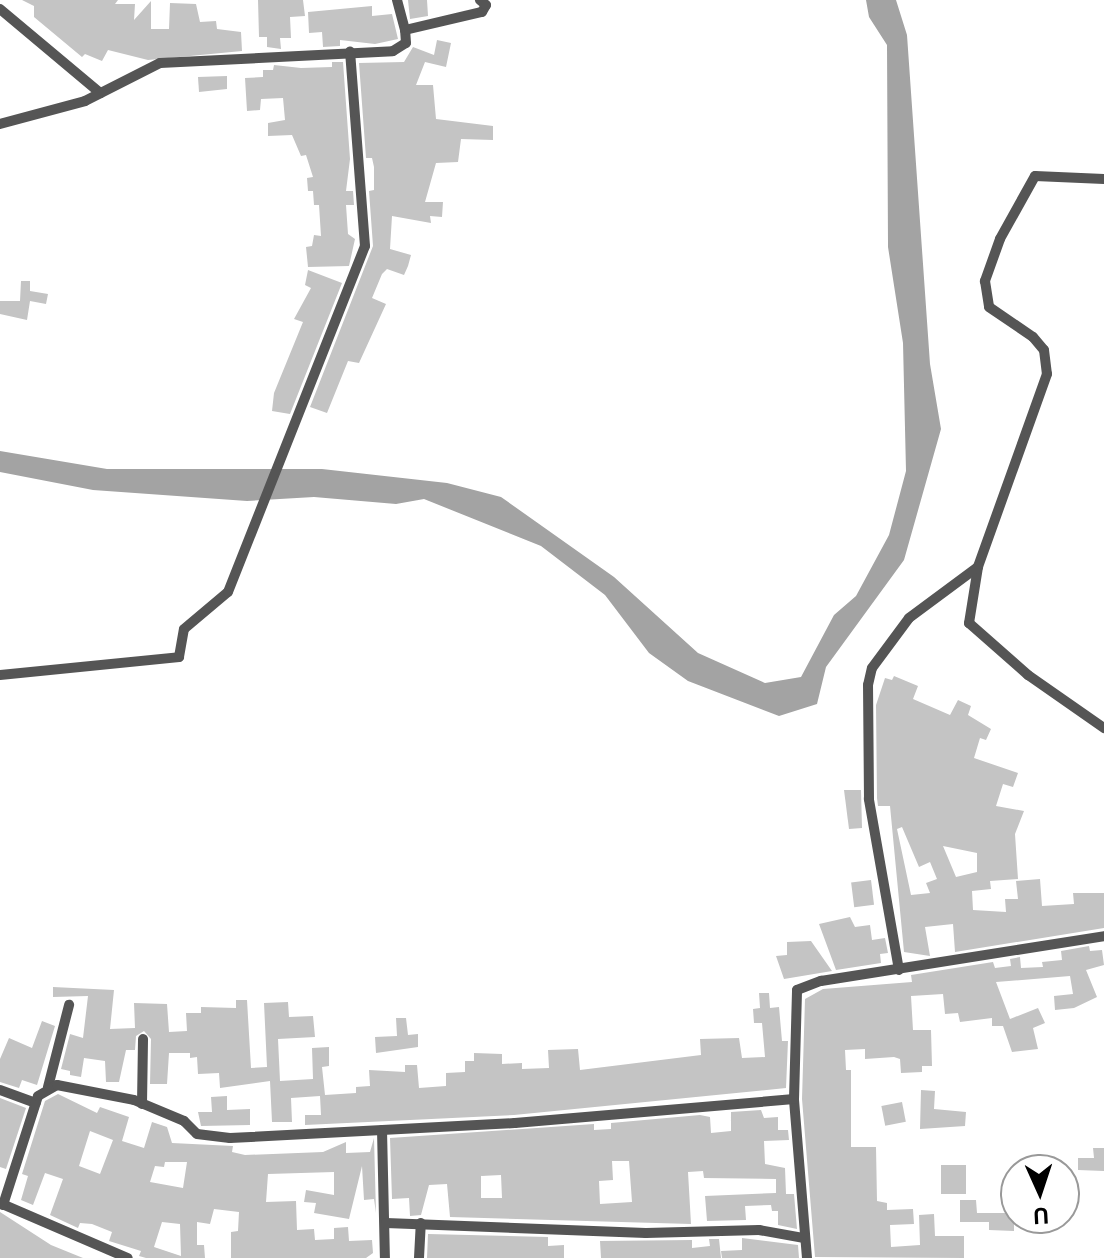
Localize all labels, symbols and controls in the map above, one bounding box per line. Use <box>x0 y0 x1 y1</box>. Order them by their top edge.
north arrow <box>1000 1154 1080 1234</box>
text: U <box>1033 1203 1050 1229</box>

